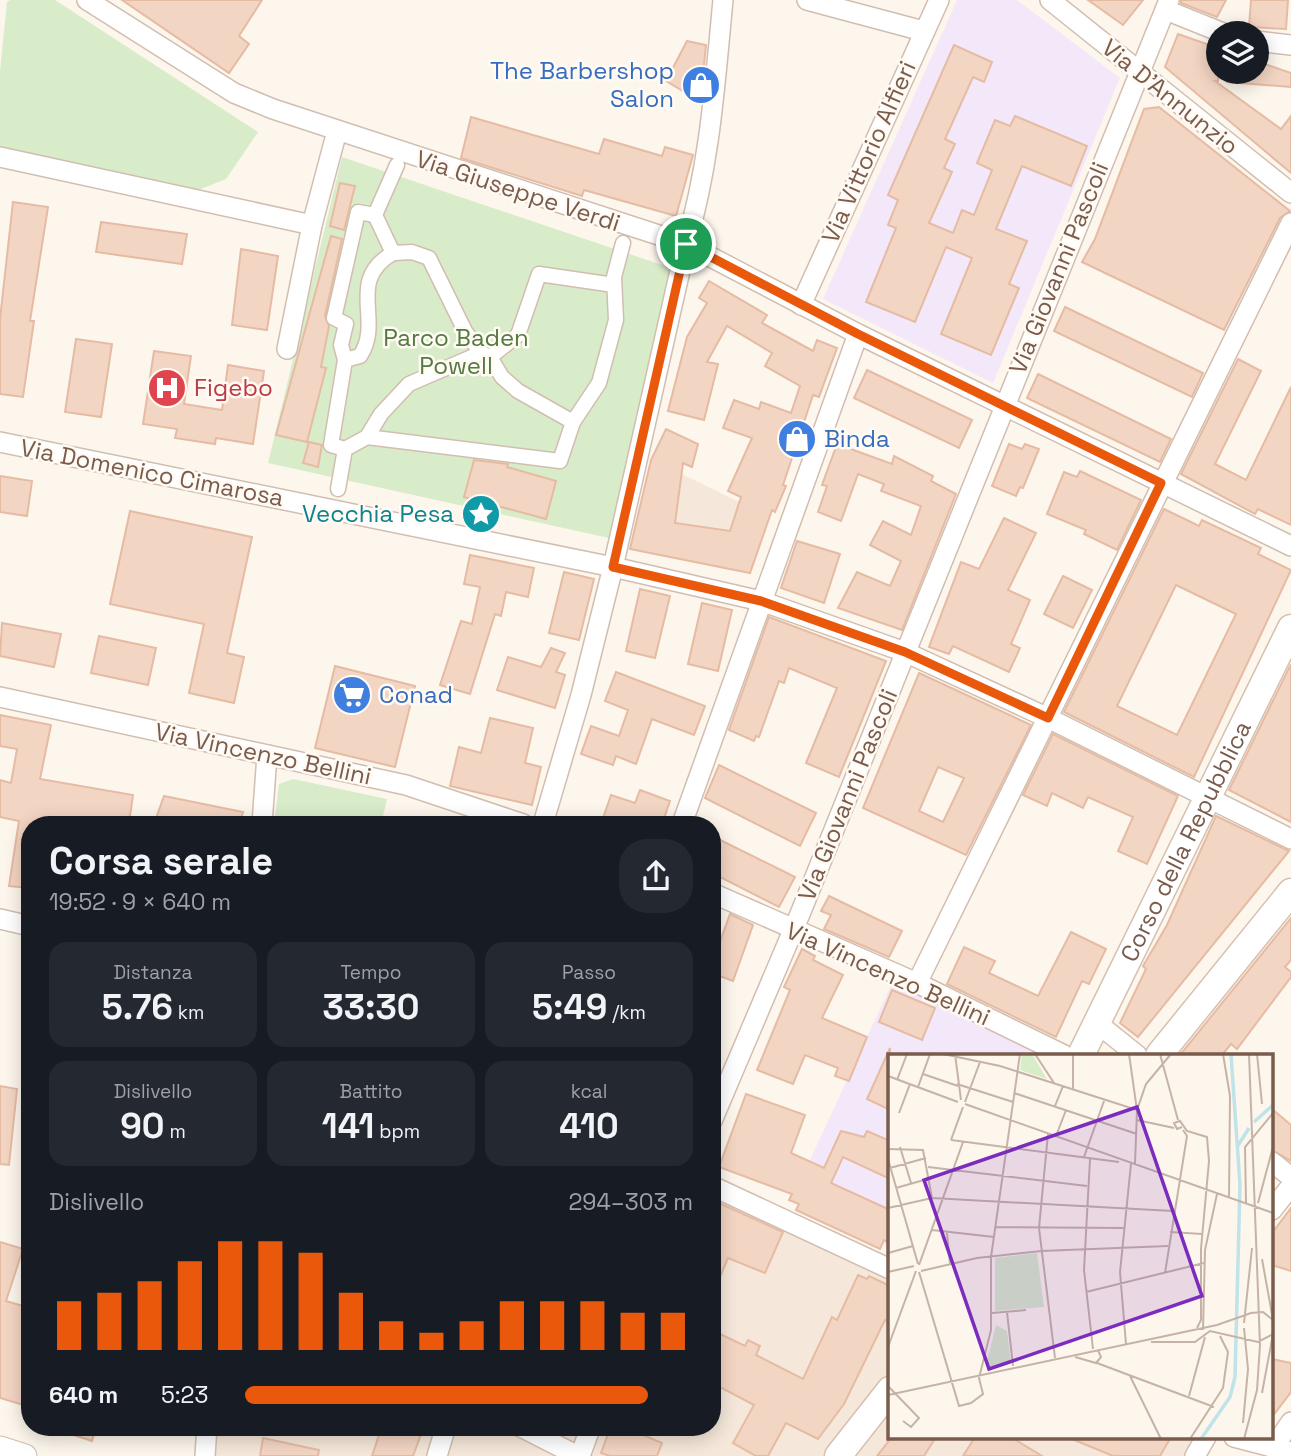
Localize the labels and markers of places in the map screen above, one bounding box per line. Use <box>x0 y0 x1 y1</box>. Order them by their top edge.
place label: The Barbershop Salon <box>490 55 674 114</box>
shop icon: The Barbershop Salon <box>680 64 722 106</box>
pin <box>656 214 716 274</box>
hospital icon: Figebo <box>146 367 188 409</box>
place label: Figebo <box>194 372 273 403</box>
shop icon: Binda <box>776 418 818 460</box>
place label: Binda <box>824 423 890 454</box>
place icon: Vecchia Pesa <box>460 493 502 535</box>
place label: Vecchia Pesa <box>302 498 454 529</box>
supermarket icon: Conad <box>331 674 373 716</box>
place label: Conad <box>379 679 453 710</box>

